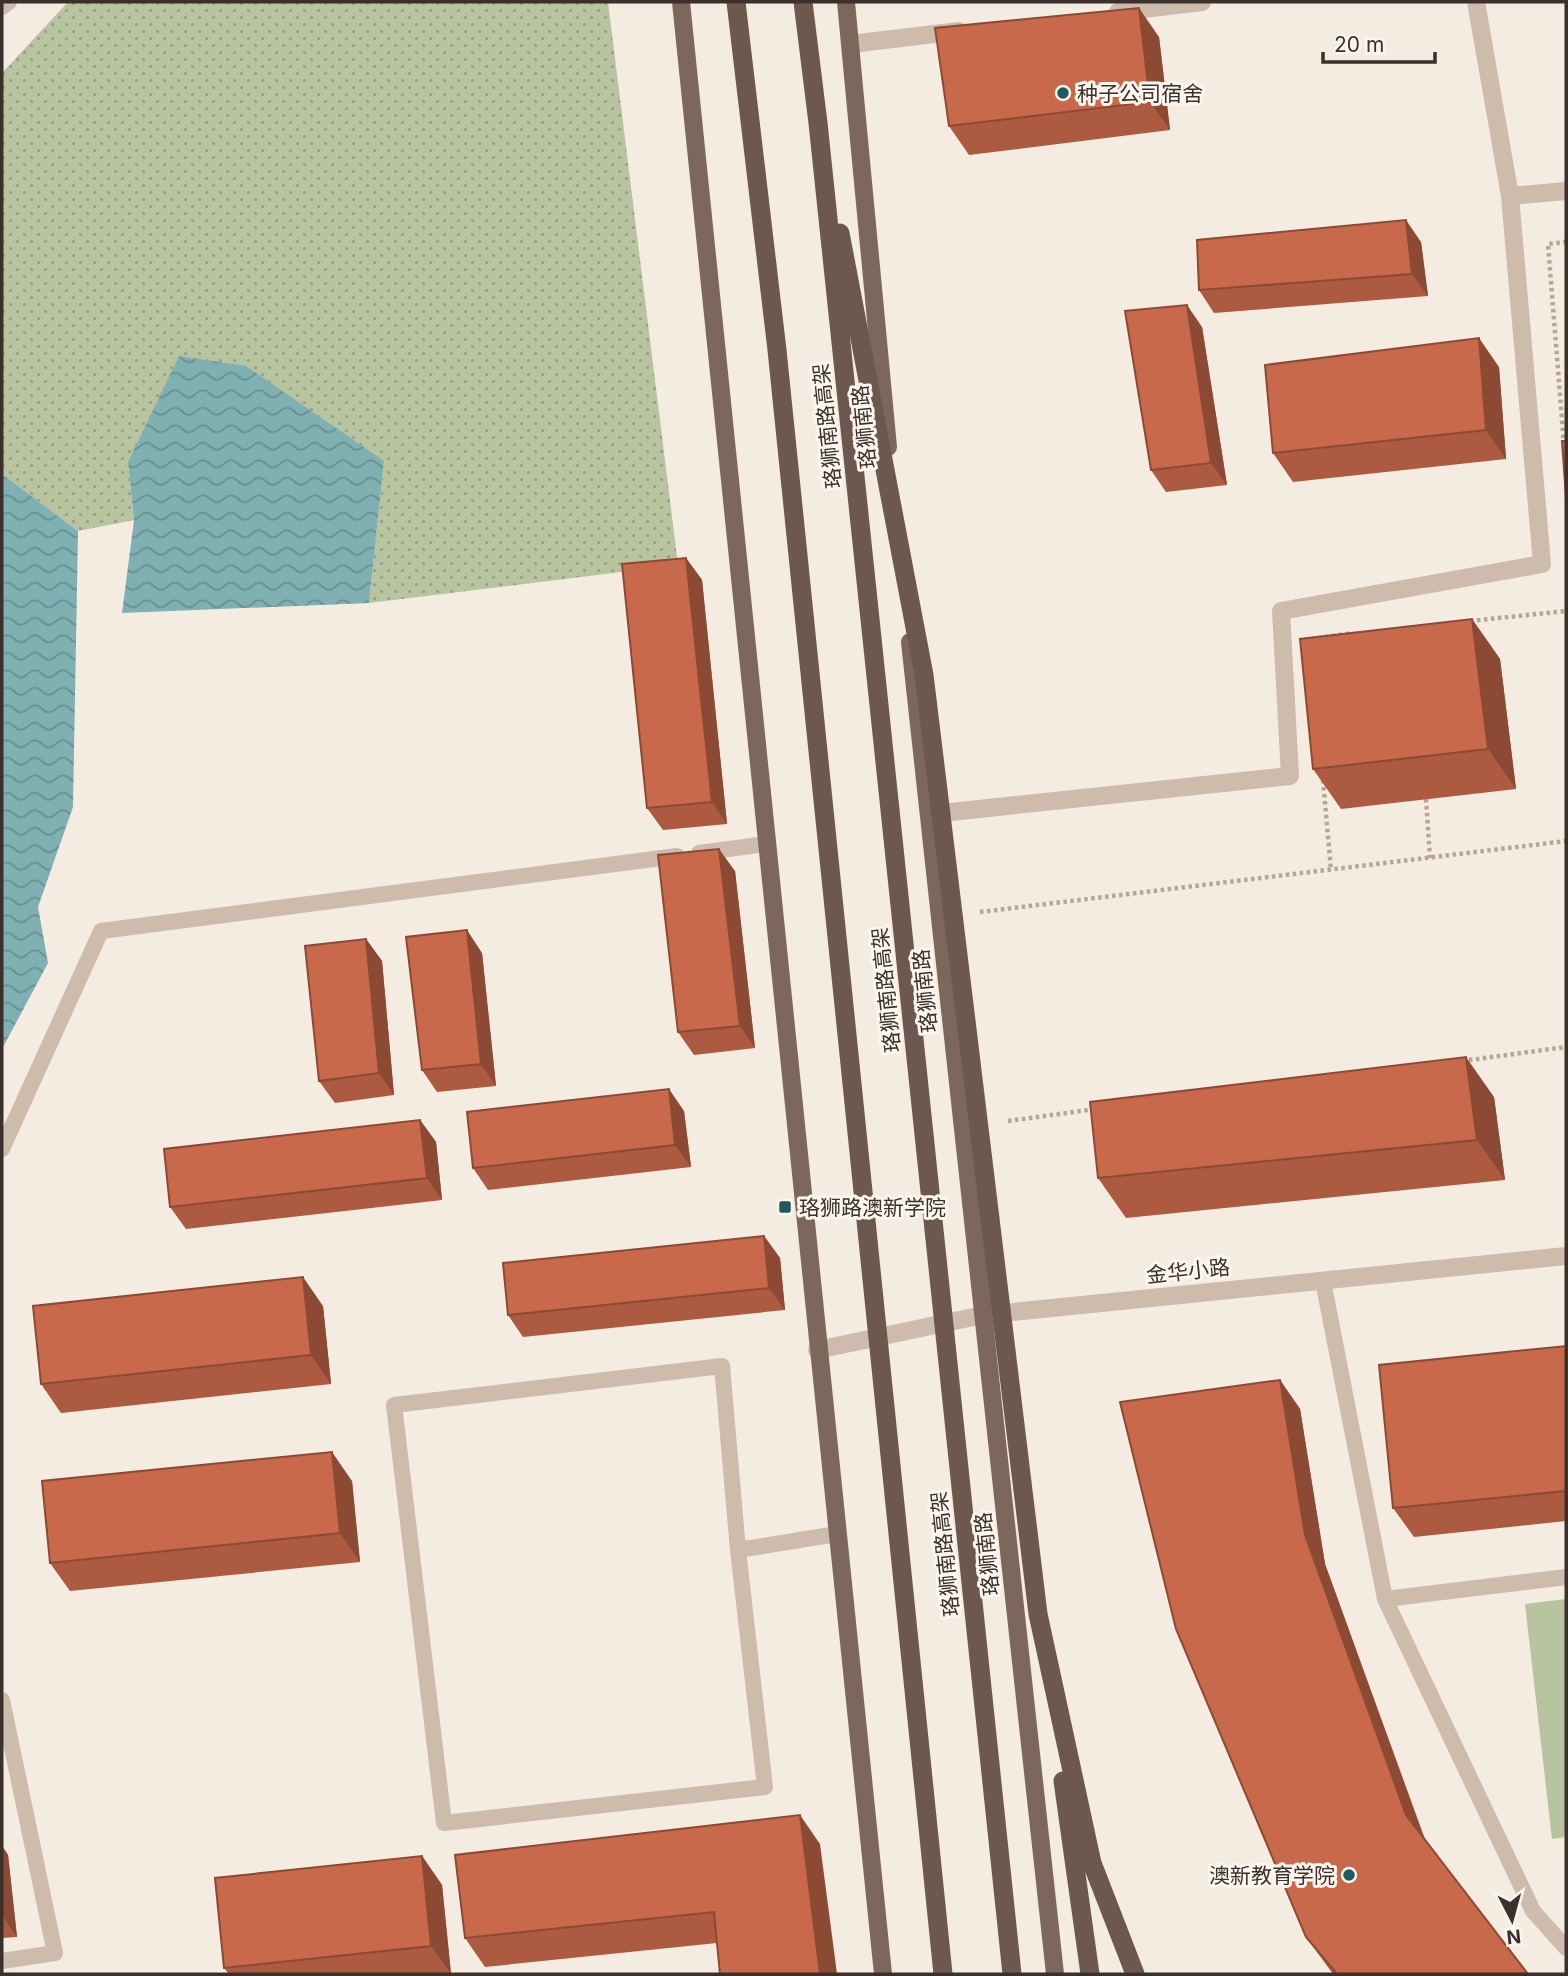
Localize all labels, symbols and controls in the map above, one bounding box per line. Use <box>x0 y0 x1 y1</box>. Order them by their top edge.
scale bar <box>1323 21 1435 65</box>
text: 20 m <box>1334 32 1384 57</box>
place label: 种子公司宿舍 <box>1077 81 1203 106</box>
marker: 种子公司宿舍 <box>1055 85 1071 101</box>
street label: 珞狮南路高架 <box>808 362 846 490</box>
street label: 珞狮南路 <box>847 384 881 470</box>
street label: 珞狮南路高架 <box>867 926 905 1054</box>
street label: 珞狮南路 <box>908 948 942 1034</box>
place label: 珞狮路澳新学院 <box>799 1195 946 1220</box>
marker: 珞狮路澳新学院 <box>777 1199 793 1215</box>
street label: 金华小路 <box>1145 1254 1231 1288</box>
street label: 珞狮南路高架 <box>926 1490 964 1618</box>
street label: 珞狮南路 <box>970 1511 1004 1597</box>
place label: 澳新教育学院 <box>1209 1863 1335 1888</box>
marker: 澳新教育学院 <box>1341 1867 1357 1883</box>
north arrow <box>1477 1885 1547 1955</box>
text: N <box>1505 1924 1522 1949</box>

